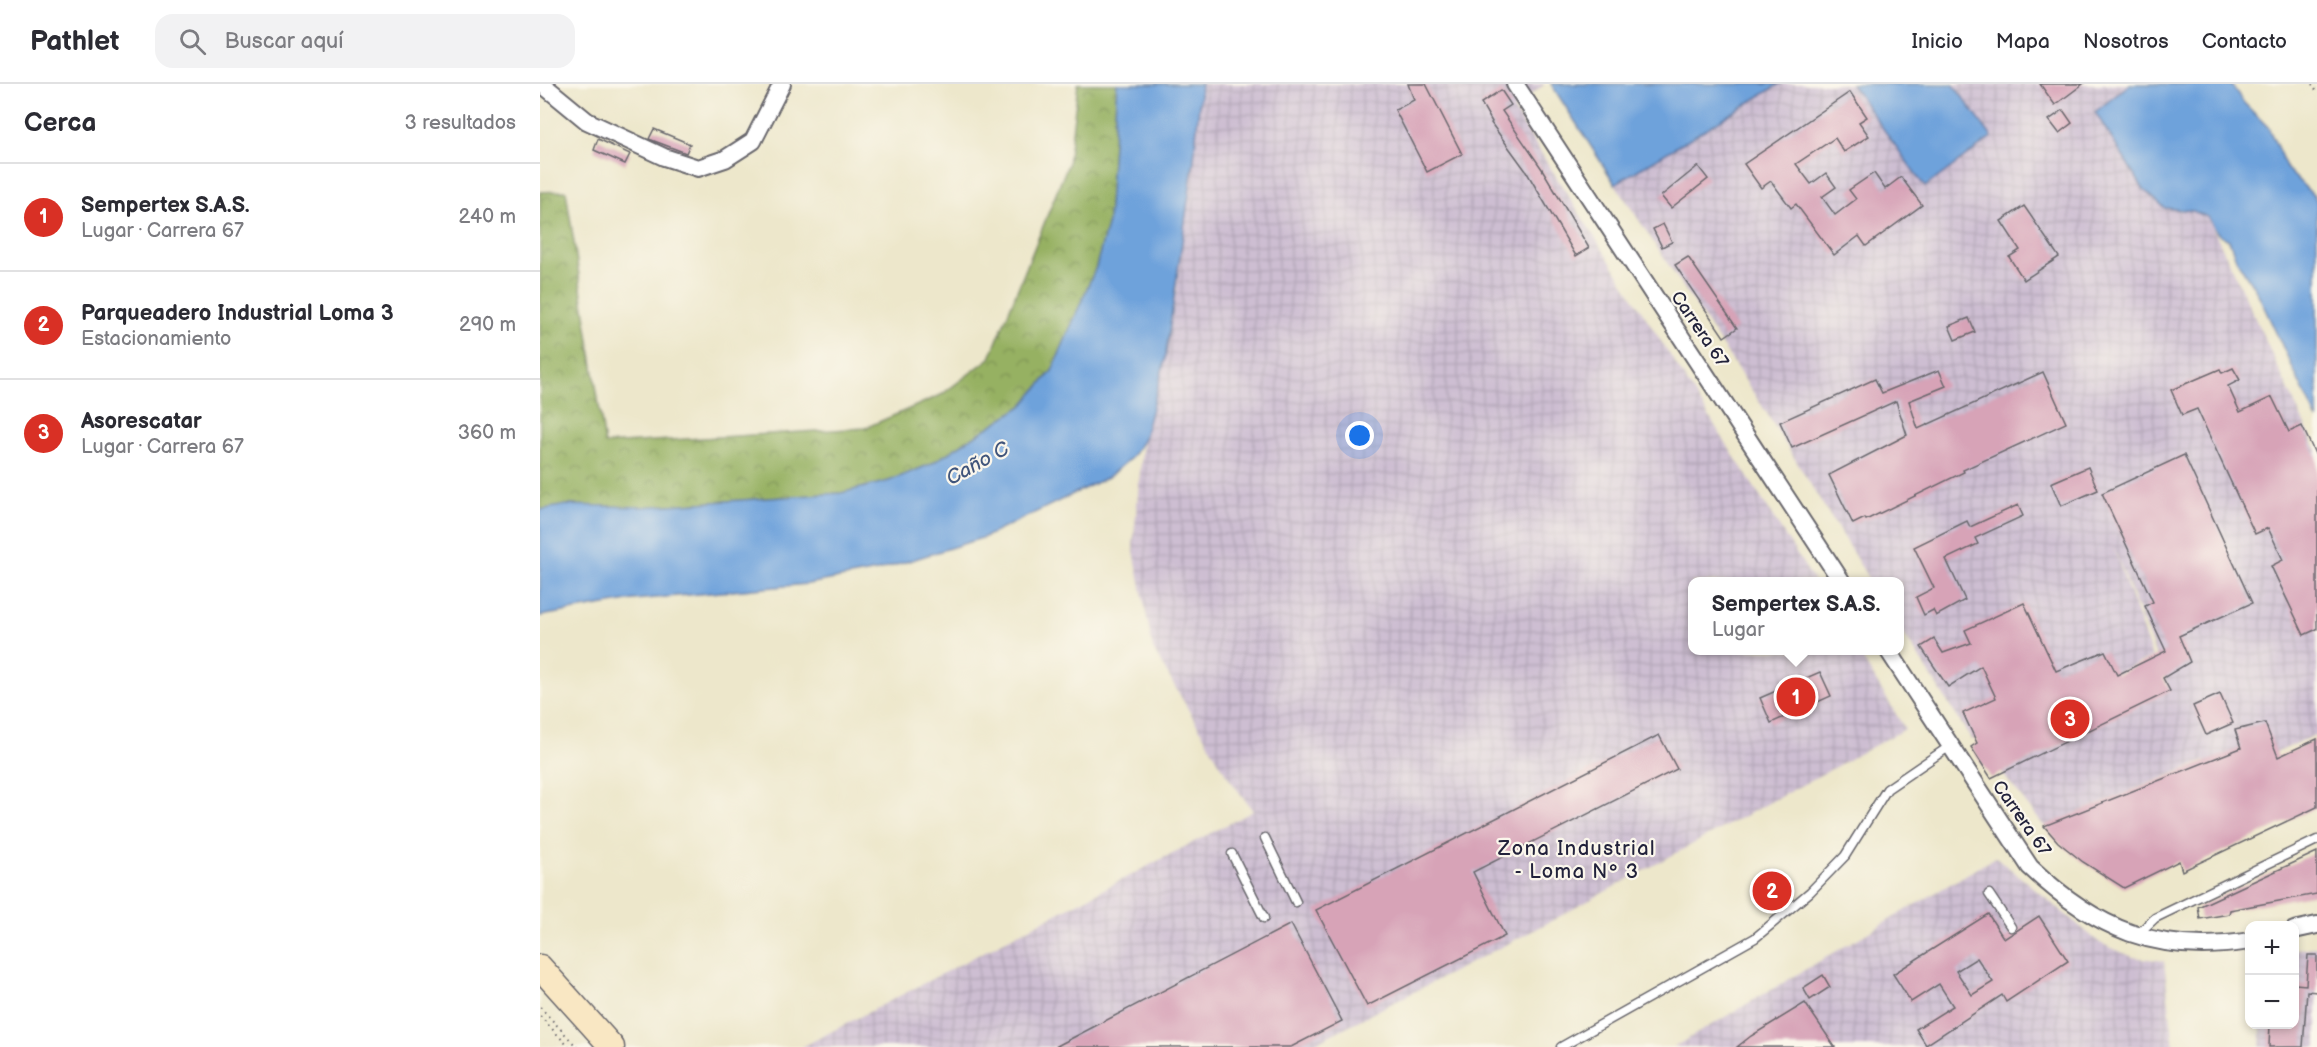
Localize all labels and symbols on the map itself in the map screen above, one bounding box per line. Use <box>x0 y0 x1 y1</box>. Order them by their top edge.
street label: Carrera 67 <box>1666 287 1733 371</box>
your location <box>1345 421 1374 450</box>
water label: Caño C <box>942 437 1014 491</box>
pin: 1 <box>1776 674 1816 720</box>
pin: 3 <box>2050 696 2090 742</box>
street label: Carrera 67 <box>1988 776 2055 860</box>
district label: Zona Industrial - Loma Nº 3 <box>1497 837 1656 884</box>
pin: 2 <box>1752 868 1792 914</box>

